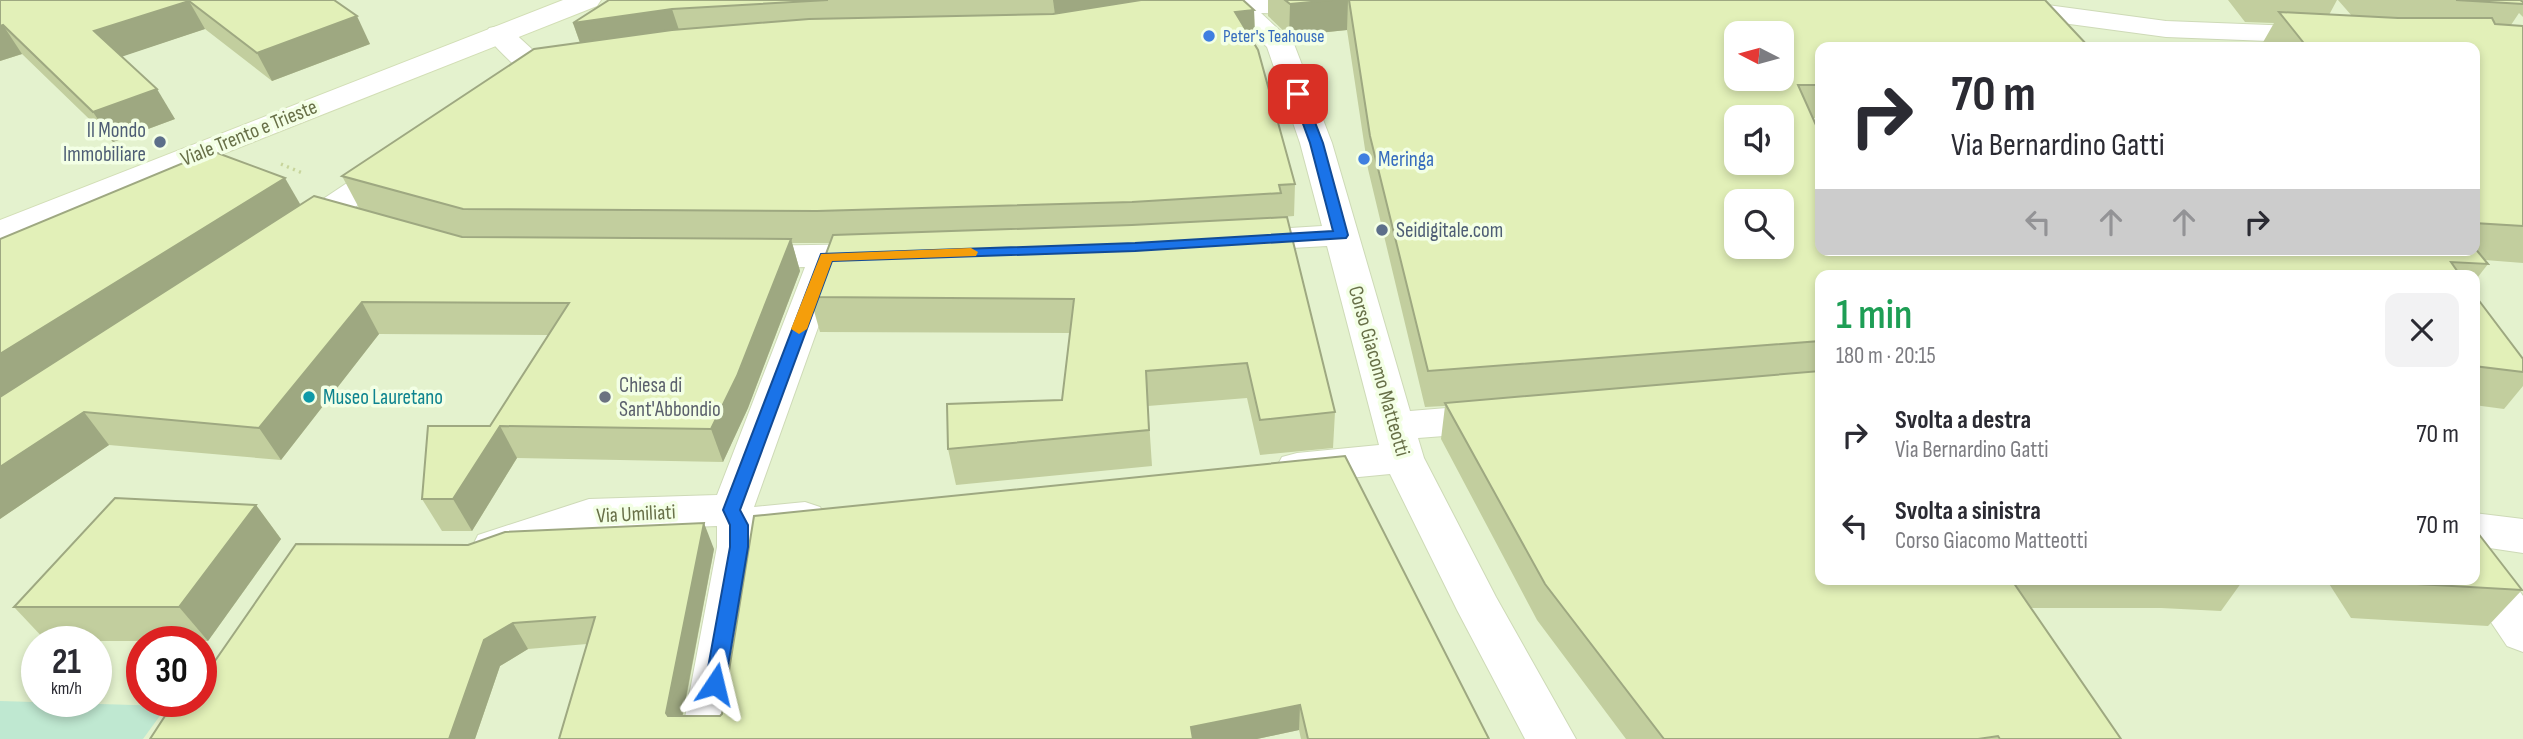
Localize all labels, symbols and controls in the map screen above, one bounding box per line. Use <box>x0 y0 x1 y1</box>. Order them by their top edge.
north arrow <box>1724 21 1794 91</box>
map controls <box>1724 21 1794 259</box>
place label: Peter's Teahouse <box>1223 26 1324 47</box>
marker: Peter's Teahouse <box>1201 28 1217 44</box>
pin <box>1268 64 1328 124</box>
text: 70 m <box>1951 66 2036 125</box>
icon: right <box>1836 70 1927 161</box>
icon: arrive <box>1279 75 1317 113</box>
street label: Viale Trento e Trieste <box>177 94 321 172</box>
button: sound <box>1724 105 1794 175</box>
place label: Il Mondo Immobiliare <box>63 118 146 167</box>
text: Via Bernardino Gatti <box>1951 126 2165 165</box>
marker: Il Mondo Immobiliare <box>152 134 168 150</box>
place label: Meringa <box>1378 147 1434 172</box>
marker: Meringa <box>1356 151 1372 167</box>
button: search <box>1724 189 1794 259</box>
icon: left <box>2019 203 2057 241</box>
icon: ahead <box>2092 203 2130 241</box>
icon: ahead <box>2165 203 2203 241</box>
icon: right <box>2238 203 2276 241</box>
place label: Seidigitale.com <box>1396 218 1503 243</box>
marker: Seidigitale.com <box>1374 222 1390 238</box>
street label: Corso Giacomo Matteotti <box>1343 283 1415 459</box>
text: 1 min <box>1836 290 1912 341</box>
button: close <box>2385 293 2459 367</box>
text: 180 m · 20:15 <box>1836 342 1936 370</box>
place label: Chiesa di Sant'Abbondio <box>619 373 721 422</box>
place label: Museo Lauretano <box>323 385 443 410</box>
marker: Museo Lauretano <box>301 389 317 405</box>
marker: Chiesa di Sant'Abbondio <box>597 389 613 405</box>
text: Svolta a destra <box>1895 405 2031 436</box>
icon: right <box>1836 416 1874 454</box>
text: 70 m <box>2416 419 2459 450</box>
text: Via Bernardino Gatti <box>1895 436 2049 464</box>
text: Svolta a sinistra <box>1895 496 2041 527</box>
street label: Via Umiliati <box>596 499 676 529</box>
icon: left <box>1836 507 1874 545</box>
text: 70 m <box>2416 510 2459 541</box>
text: Corso Giacomo Matteotti <box>1895 527 2088 555</box>
speed limit sign: 30 <box>126 626 217 717</box>
text: 21 <box>52 641 81 684</box>
position arrow <box>678 647 752 721</box>
text: km/h <box>51 678 82 699</box>

